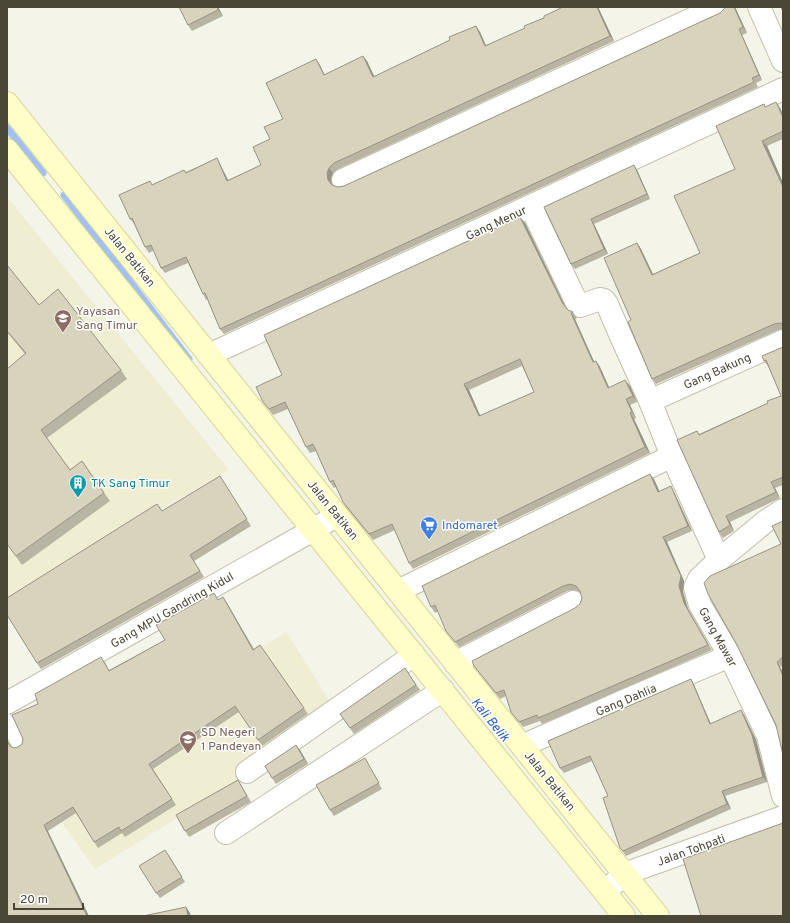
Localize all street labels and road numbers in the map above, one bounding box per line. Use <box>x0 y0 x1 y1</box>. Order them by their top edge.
street label: Gang Menur <box>463 203 530 245</box>
street label: Jalan Batikan <box>100 224 158 291</box>
street label: Gang Bakung <box>681 350 754 394</box>
street label: Jalan Batikan <box>303 477 361 544</box>
street label: Gang MPU Gandring Kidul <box>108 569 237 653</box>
street label: Gang Mawar <box>694 605 740 671</box>
street label: Gang Dahlia <box>593 681 659 721</box>
street label: Jalan Batikan <box>520 748 578 815</box>
street label: Jalan Tohpati <box>655 831 728 871</box>

